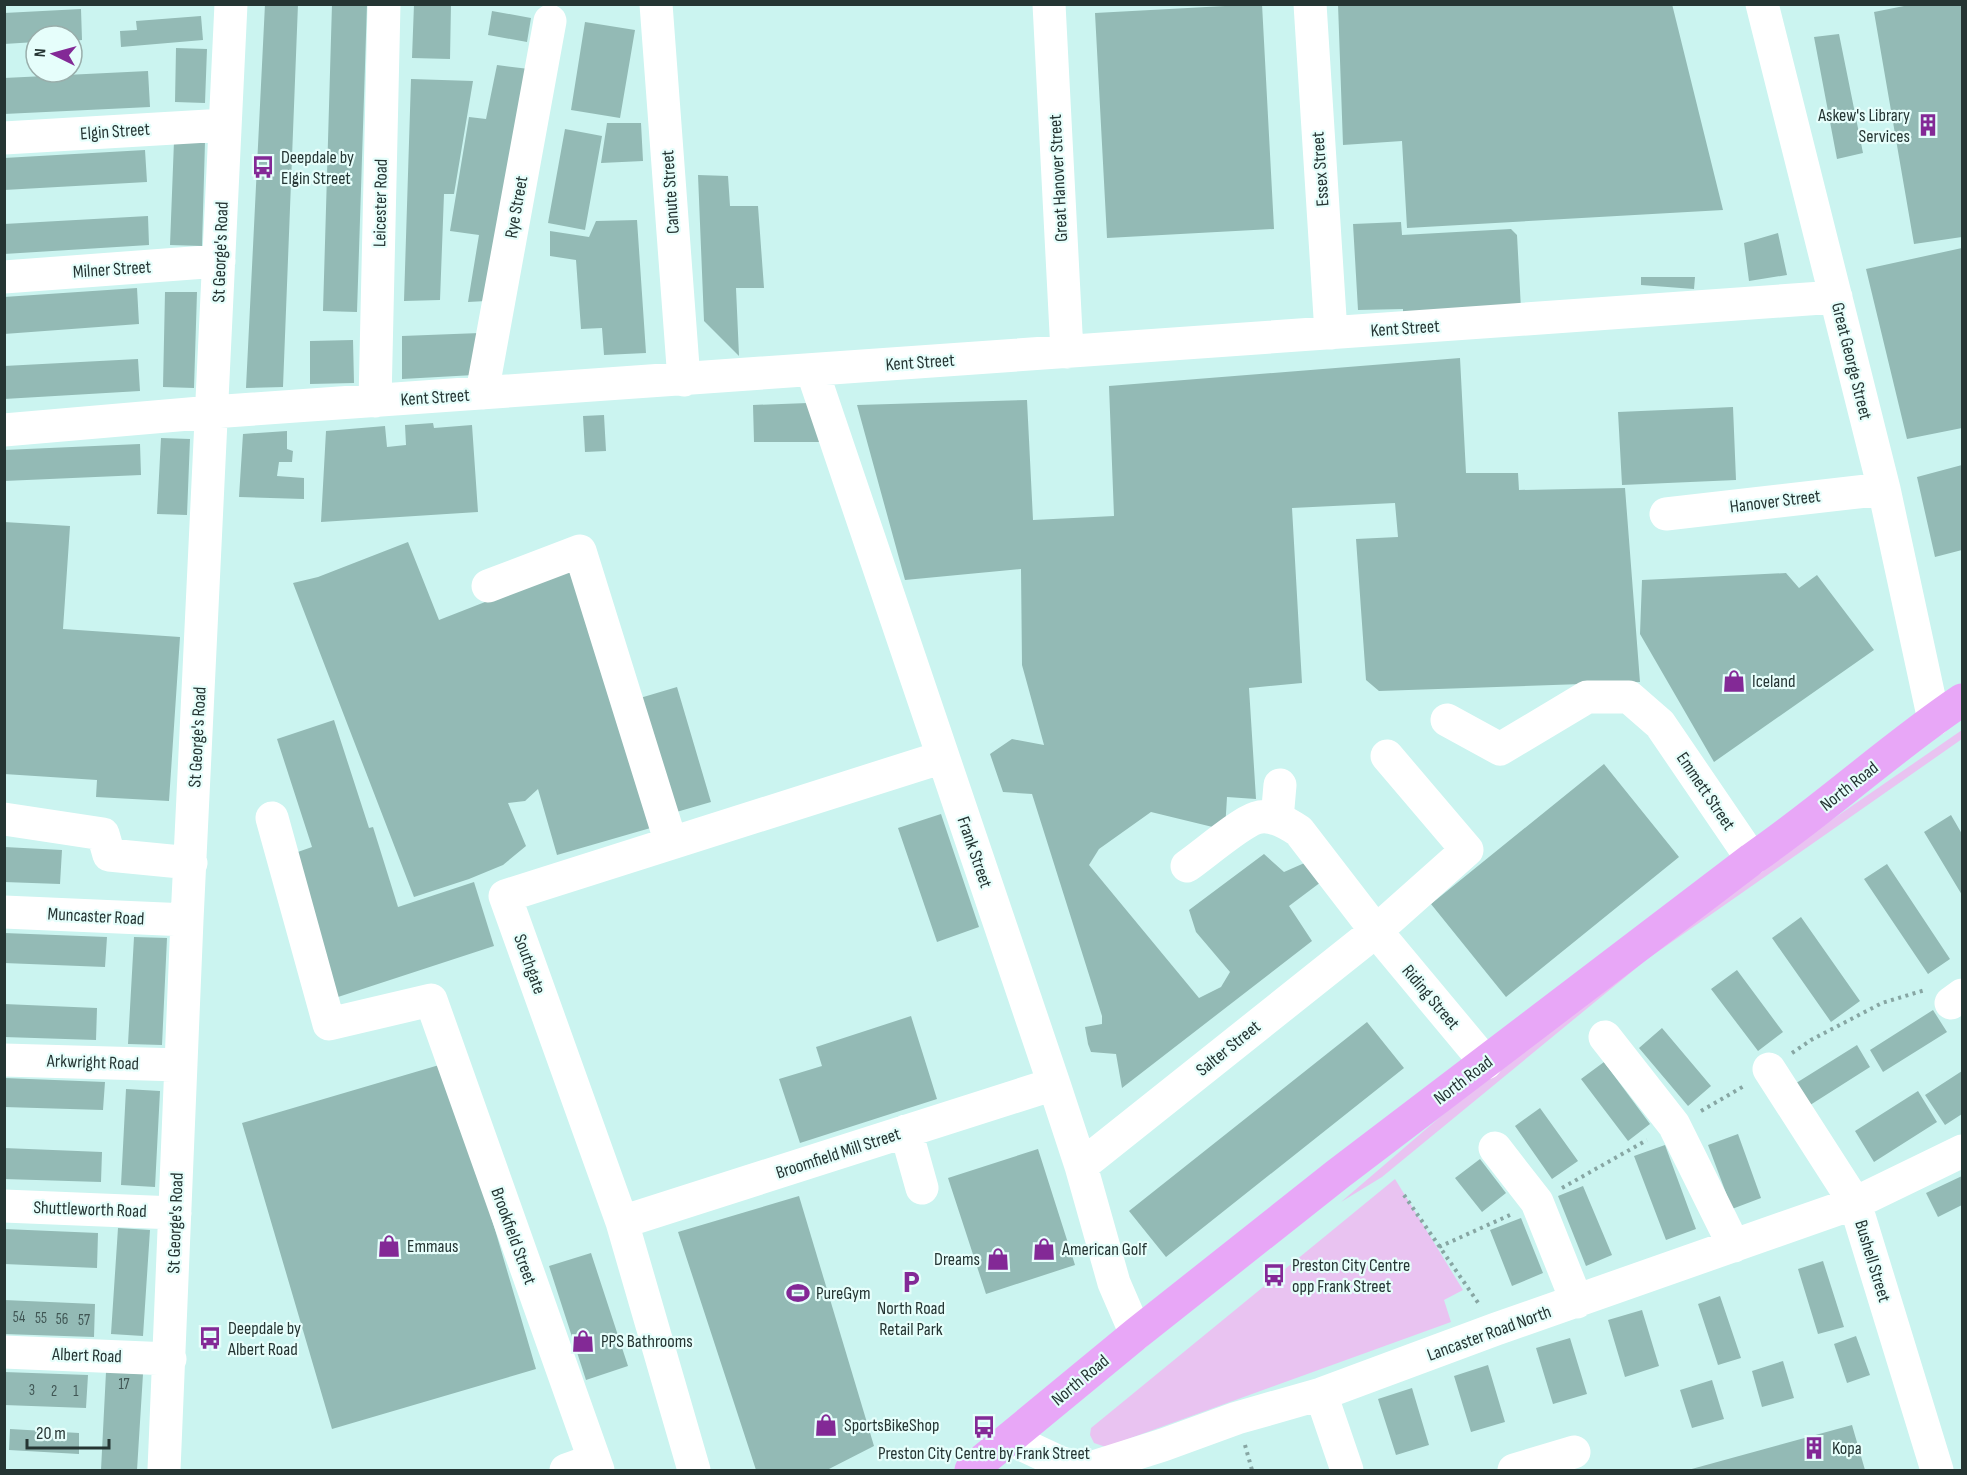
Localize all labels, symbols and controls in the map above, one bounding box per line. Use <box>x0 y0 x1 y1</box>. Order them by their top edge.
north arrow <box>24 24 84 84</box>
text: N <box>31 48 50 58</box>
place label: Askew's Library Services <box>1817 105 1910 147</box>
building icon: Askew's Library Services <box>1915 112 1941 138</box>
street label: Great Hanover Street <box>1045 113 1072 242</box>
street label: Elgin Street <box>79 119 151 144</box>
street label: Essex Street <box>1307 130 1334 207</box>
place label: Deepdale by Elgin Street <box>281 147 354 189</box>
street label: Canute Street <box>657 149 684 235</box>
bus stop icon: Deepdale by Elgin Street <box>250 154 276 180</box>
street label: Leicester Road <box>369 159 392 247</box>
street label: Rye Street <box>501 174 532 240</box>
street label: St George's Road <box>208 201 233 303</box>
street label: Milner Street <box>72 256 152 283</box>
street label: Great George Street <box>1827 300 1876 422</box>
street label: Kent Street <box>1370 316 1441 341</box>
street label: Kent Street <box>885 350 956 375</box>
street label: Kent Street <box>400 385 471 410</box>
street label: Hanover Street <box>1729 485 1822 517</box>
shop icon: Iceland <box>1721 668 1747 694</box>
place label: Iceland <box>1752 671 1796 692</box>
street label: St George's Road <box>184 686 211 788</box>
street label: Emmett Street <box>1672 748 1740 835</box>
street label: North Road <box>1816 757 1883 816</box>
street label: Frank Street <box>953 814 997 891</box>
street label: Muncaster Road <box>47 903 145 930</box>
street label: Southgate <box>509 931 550 997</box>
street label: Riding Street <box>1397 961 1464 1034</box>
street label: Salter Street <box>1192 1016 1265 1081</box>
street label: Arkwright Road <box>46 1050 139 1075</box>
street label: North Road <box>1430 1052 1497 1109</box>
street label: Broomfield Mill Street <box>773 1123 904 1184</box>
street label: St George's Road <box>163 1172 188 1274</box>
street label: Brookfield Street <box>486 1185 541 1288</box>
street label: Shuttleworth Road <box>33 1197 147 1222</box>
street label: Bushell Street <box>1850 1218 1895 1305</box>
shop icon: Emmaus <box>376 1233 402 1259</box>
place label: Emmaus <box>407 1236 458 1257</box>
shop icon: American Golf <box>1031 1236 1057 1262</box>
place label: American Golf <box>1061 1239 1148 1260</box>
shop icon: Dreams <box>985 1246 1011 1272</box>
place label: Dreams <box>934 1249 980 1270</box>
place label: Preston City Centre opp Frank Street <box>1292 1255 1410 1297</box>
bus stop icon: Preston City Centre opp Frank Street <box>1261 1262 1287 1288</box>
parking icon: North Road Retail Park <box>898 1269 924 1295</box>
sports icon: PureGym <box>785 1280 811 1306</box>
place label: PureGym <box>816 1283 870 1304</box>
place label: North Road Retail Park <box>877 1298 945 1340</box>
street label: Lancaster Road North <box>1424 1301 1554 1366</box>
house number: 54 <box>13 1308 25 1327</box>
house number: 55 <box>35 1309 47 1328</box>
house number: 56 <box>56 1310 68 1329</box>
house number: 57 <box>78 1311 90 1330</box>
place label: Deepdale by Albert Road <box>227 1318 301 1360</box>
bus stop icon: Deepdale by Albert Road <box>197 1325 223 1351</box>
shop icon: PPS Bathrooms <box>570 1328 596 1354</box>
place label: PPS Bathrooms <box>601 1331 693 1352</box>
street label: Albert Road <box>51 1344 122 1367</box>
street label: North Road <box>1047 1350 1113 1410</box>
house number: 17 <box>118 1375 130 1394</box>
house number: 3 <box>29 1381 35 1400</box>
house number: 2 <box>51 1382 57 1401</box>
house number: 1 <box>73 1382 79 1401</box>
scale bar <box>27 1412 110 1450</box>
shop icon: SportsBikeShop <box>813 1412 839 1438</box>
bus stop icon: Preston City Centre by Frank Street <box>971 1414 997 1440</box>
place label: SportsBikeShop <box>844 1415 939 1436</box>
text: 20 m <box>36 1423 66 1444</box>
building icon: Kopa <box>1801 1435 1827 1461</box>
place label: Kopa <box>1832 1438 1862 1459</box>
place label: Preston City Centre by Frank Street <box>878 1443 1091 1464</box>

